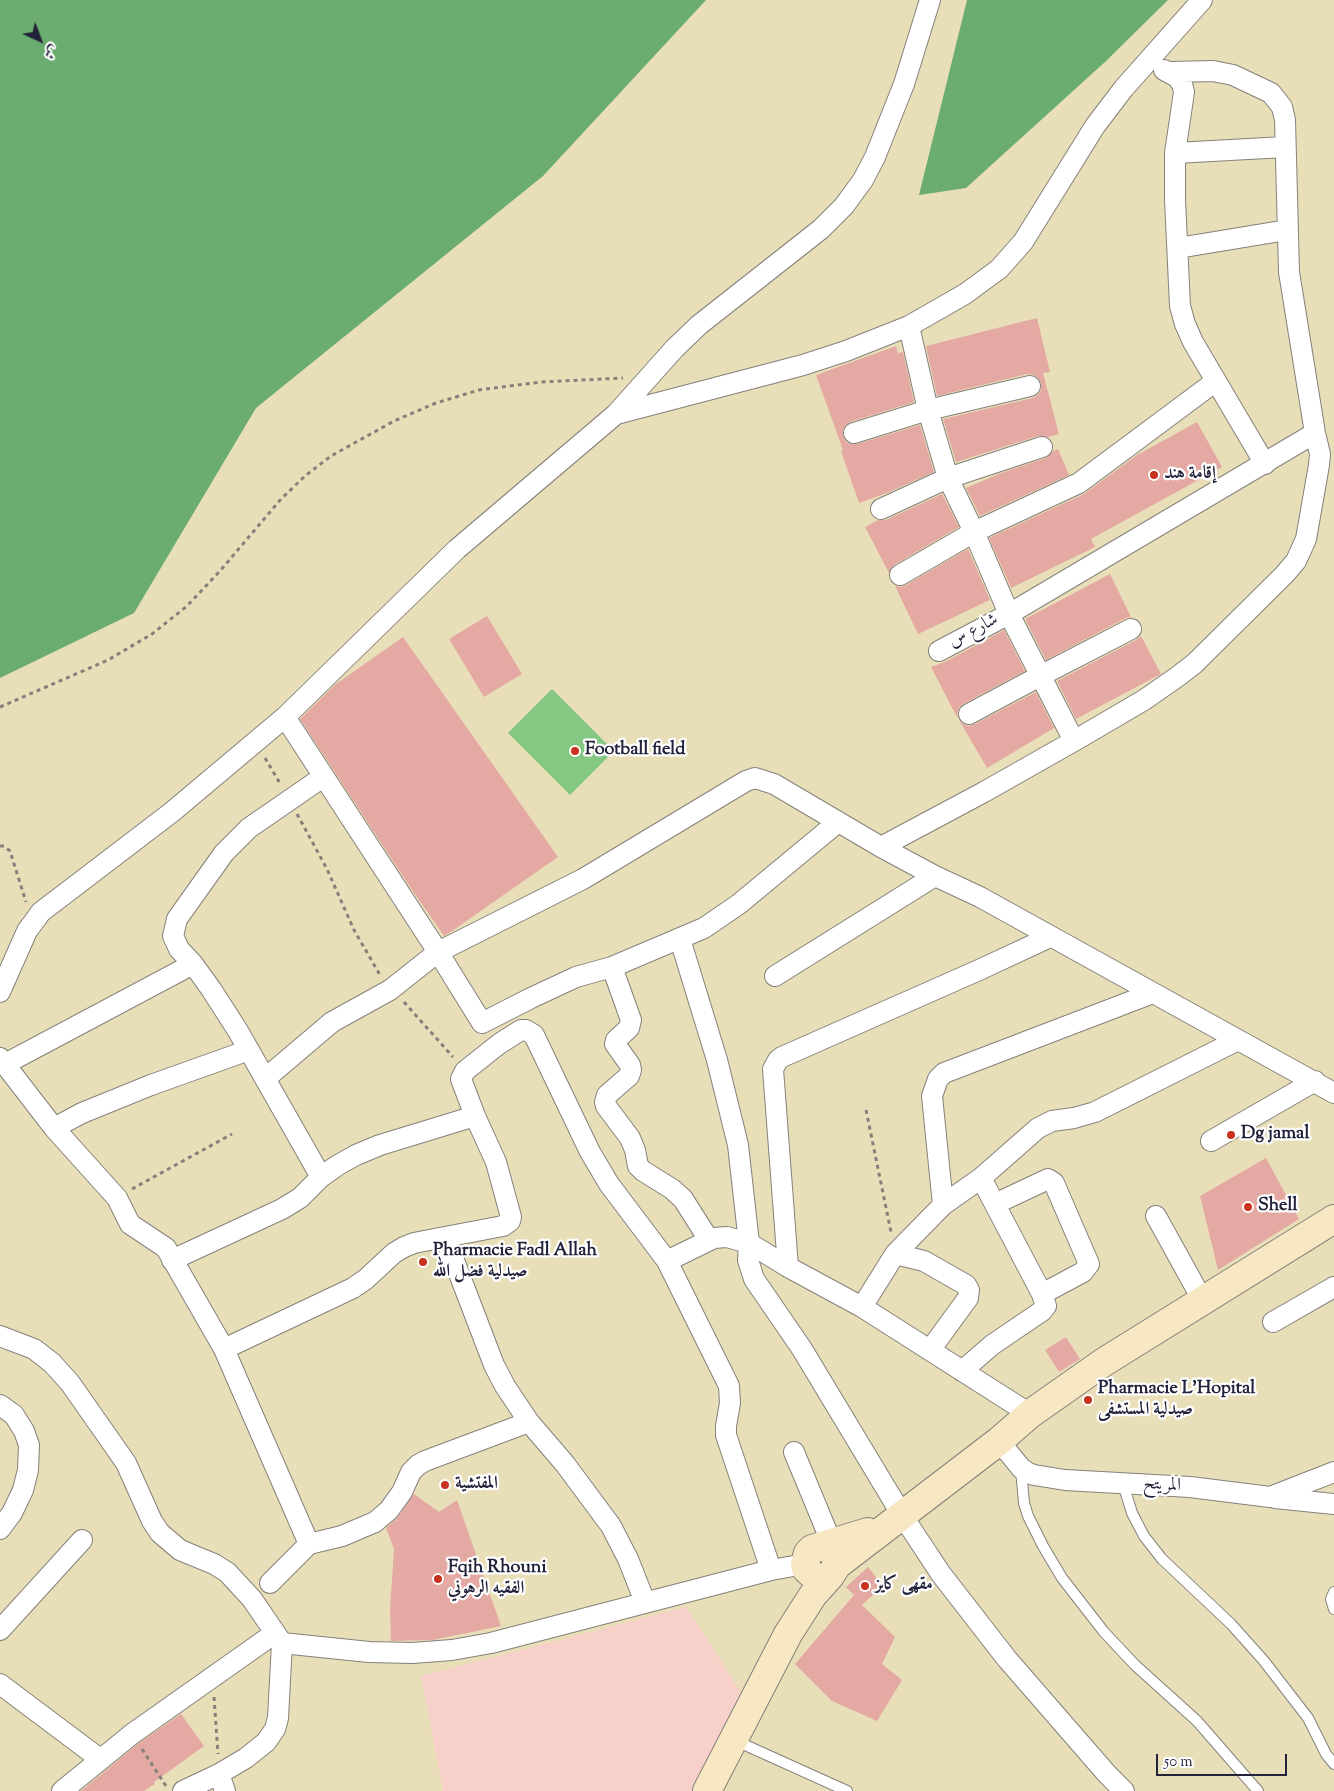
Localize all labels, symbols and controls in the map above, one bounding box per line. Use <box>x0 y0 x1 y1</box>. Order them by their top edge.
north arrow <box>15 15 65 65</box>
text: ش <box>38 39 62 63</box>
place label: إقامة هند <box>1164 464 1216 486</box>
marker: إقامة هند <box>1148 469 1160 481</box>
street label: شارع س <box>946 610 1002 654</box>
place label: Football field <box>585 740 685 762</box>
marker: Football field <box>569 745 581 757</box>
place label: Dg jamal <box>1241 1124 1309 1146</box>
marker: Dg jamal <box>1225 1129 1237 1141</box>
place label: Shell <box>1258 1196 1297 1218</box>
marker: Shell <box>1242 1201 1254 1213</box>
place label: Pharmacie Fadl Allah صيدلية فضل الله <box>433 1241 597 1284</box>
marker: Pharmacie Fadl Allah صيدلية فضل الله <box>417 1256 429 1268</box>
place label: Pharmacie L'Hopital صيدلية المستشفى <box>1098 1379 1255 1422</box>
marker: Pharmacie L'Hopital صيدلية المستشفى <box>1082 1394 1094 1406</box>
place label: المفتشية <box>455 1474 498 1496</box>
street label: المريتح <box>1143 1474 1181 1498</box>
marker: المفتشية <box>439 1479 451 1491</box>
place label: Fqih Rhouni الفقيه الرهوني <box>448 1558 547 1600</box>
marker: Fqih Rhouni الفقيه الرهوني <box>432 1573 444 1585</box>
place label: مقهى كايز <box>875 1575 933 1597</box>
marker: مقهى كايز <box>859 1580 871 1592</box>
scale bar <box>1159 1744 1290 1776</box>
text: 50 m <box>1164 1752 1193 1773</box>

